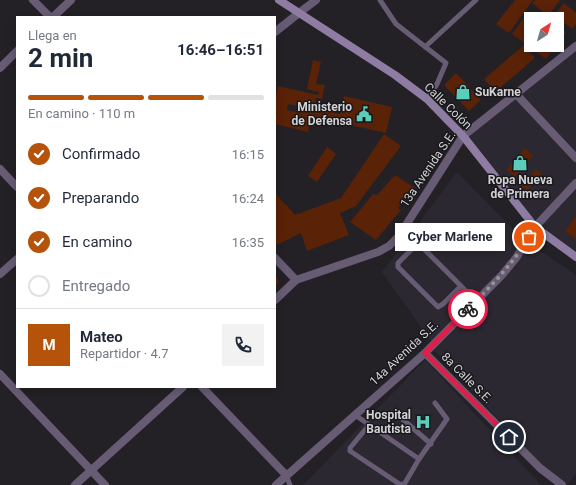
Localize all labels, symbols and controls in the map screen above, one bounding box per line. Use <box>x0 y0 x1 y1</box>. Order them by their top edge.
north arrow <box>524 12 564 52</box>
map controls <box>524 12 564 52</box>
text: Llega en <box>28 28 77 43</box>
text: 16:46–16:51 <box>177 41 264 59</box>
text: 2 min <box>28 43 93 73</box>
street label: Calle Colón <box>421 80 475 132</box>
shop icon: SuKarne <box>454 83 472 101</box>
place label: SuKarne <box>475 85 521 99</box>
place label: Ministerio de Defensa <box>292 100 353 128</box>
public building icon: Ministerio de Defensa <box>355 105 373 123</box>
text: En camino · 110 m <box>28 106 135 121</box>
street label: 13a Avenida S.E. <box>397 128 459 210</box>
icon: check <box>28 143 50 165</box>
text: Confirmado <box>62 145 140 163</box>
text: 16:15 <box>232 147 264 162</box>
shop icon: Ropa Nueva de Primera <box>511 154 529 172</box>
place label: Ropa Nueva de Primera <box>488 173 553 201</box>
icon: check <box>28 187 50 209</box>
text: Preparando <box>62 189 139 207</box>
text: 16:24 <box>232 191 264 206</box>
pin <box>512 220 546 254</box>
callout: Cyber Marlene <box>395 223 505 251</box>
icon: bag <box>518 226 540 248</box>
text: Cyber Marlene <box>407 229 493 244</box>
icon: check <box>28 231 50 253</box>
text: En camino <box>62 233 132 251</box>
text: 16:35 <box>232 235 264 250</box>
text: Entregado <box>62 277 130 295</box>
courier <box>448 289 488 329</box>
icon: bike <box>457 298 479 320</box>
street label: 14a Avenida S.E. <box>367 318 441 388</box>
button: phone <box>222 324 264 366</box>
text: Mateo <box>80 328 123 346</box>
text: M <box>42 336 56 354</box>
text: Repartidor · 4.7 <box>80 346 168 361</box>
street label: 8a Calle S.E. <box>439 350 495 406</box>
place label: Hospital Bautista <box>366 408 412 436</box>
hospital icon: Hospital Bautista <box>414 413 432 431</box>
pin <box>492 420 526 454</box>
icon: home <box>498 426 520 448</box>

